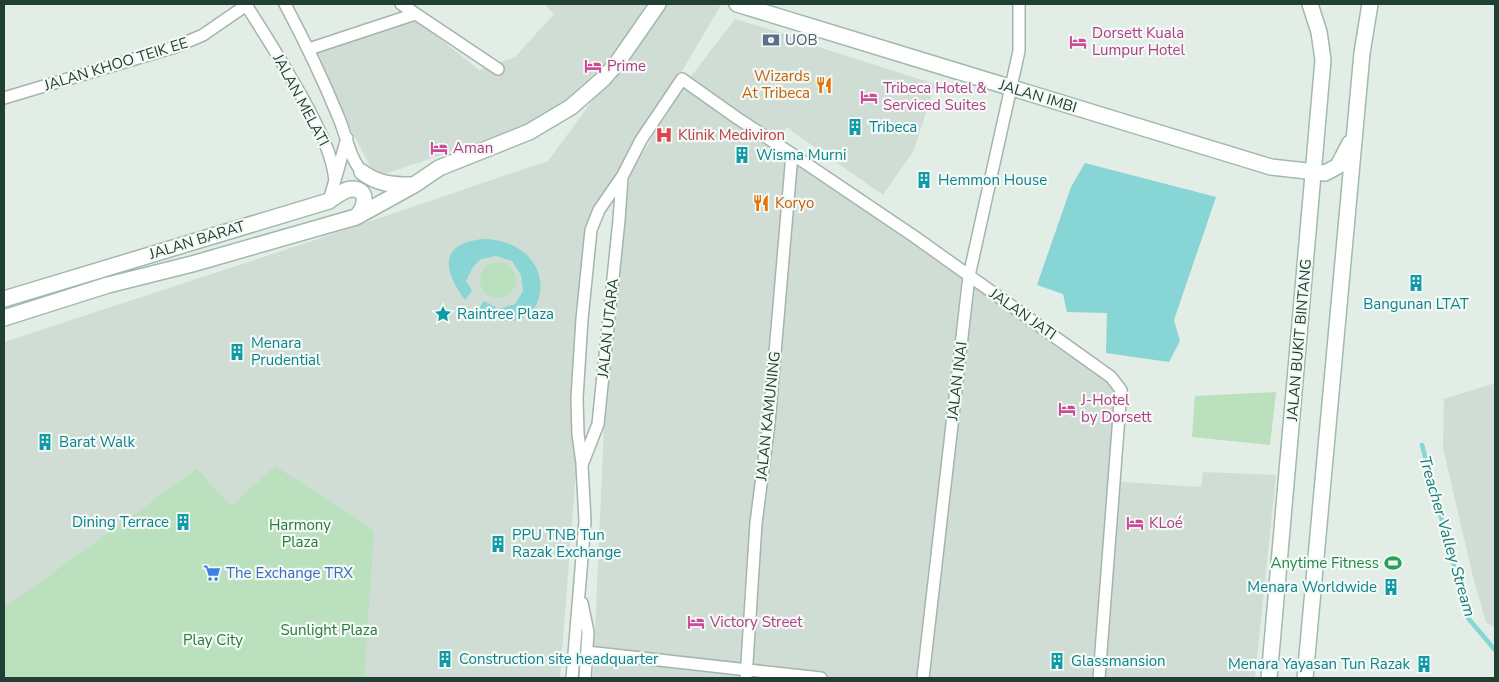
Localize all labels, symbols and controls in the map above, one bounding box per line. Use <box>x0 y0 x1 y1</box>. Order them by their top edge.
place label: Dorsett Kuala Lumpur Hotel <box>1092 23 1185 60</box>
bank icon: UOB <box>761 30 781 50</box>
place label: UOB <box>785 30 818 50</box>
hotel icon: Dorsett Kuala Lumpur Hotel <box>1068 32 1088 52</box>
street label: JALAN KHOO TEIK EE <box>41 33 190 96</box>
street label: JALAN MELATI <box>268 50 334 150</box>
hotel icon: Prime <box>583 56 603 76</box>
place label: Prime <box>607 56 646 76</box>
place label: Wizards At Tribeca <box>742 66 810 103</box>
street label: JALAN IMBI <box>996 74 1079 117</box>
restaurant icon: Wizards At Tribeca <box>814 75 834 95</box>
place label: Tribeca Hotel & Serviced Suites <box>883 78 987 115</box>
hotel icon: Tribeca Hotel & Serviced Suites <box>859 87 879 107</box>
building icon: Tribeca <box>845 117 865 137</box>
place label: Tribeca <box>869 117 917 137</box>
hospital icon: Klinik Mediviron <box>654 125 674 145</box>
place label: Klinik Mediviron <box>678 125 785 145</box>
hotel icon: Aman <box>429 138 449 158</box>
place label: Aman <box>453 138 493 158</box>
building icon: Wisma Murni <box>732 145 752 165</box>
place label: Wisma Murni <box>756 145 846 165</box>
building icon: Hemmon House <box>914 170 934 190</box>
place label: Hemmon House <box>938 170 1047 190</box>
restaurant icon: Koryo <box>751 193 771 213</box>
place label: Koryo <box>775 193 814 213</box>
street label: JALAN BARAT <box>146 216 247 264</box>
street label: JALAN BUKIT BINTANG <box>1282 258 1316 423</box>
building icon: Bangunan LTAT <box>1406 273 1426 293</box>
street label: JALAN UTARA <box>593 277 623 380</box>
street label: JALAN JATI <box>985 283 1060 344</box>
place label: Bangunan LTAT <box>1363 294 1469 314</box>
place icon: Raintree Plaza <box>433 304 453 324</box>
place label: Raintree Plaza <box>457 304 554 324</box>
place label: Menara Prudential <box>251 333 321 370</box>
street label: JALAN INAI <box>942 340 972 423</box>
building icon: Menara Prudential <box>227 342 247 362</box>
street label: JALAN KAMUNING <box>751 350 785 483</box>
place label: J-Hotel by Dorsett <box>1080 390 1152 427</box>
hotel icon: J-Hotel by Dorsett <box>1057 399 1077 419</box>
building icon: Barat Walk <box>35 432 55 452</box>
place label: Barat Walk <box>59 432 135 452</box>
water label: Treacher Valley Stream <box>1414 453 1481 619</box>
place label: Dining Terrace <box>72 512 169 532</box>
building icon: Dining Terrace <box>173 512 193 532</box>
hotel icon: KLoé <box>1125 513 1145 533</box>
place label: KLoé <box>1149 513 1183 533</box>
park label: Harmony Plaza <box>269 515 331 552</box>
place label: PPU TNB Tun Razak Exchange <box>512 525 621 562</box>
building icon: PPU TNB Tun Razak Exchange <box>488 534 508 554</box>
place label: Anytime Fitness <box>1270 553 1379 573</box>
sports icon: Anytime Fitness <box>1383 553 1403 573</box>
supermarket icon: The Exchange TRX <box>202 563 222 583</box>
place label: The Exchange TRX <box>226 563 353 583</box>
place label: Menara Worldwide <box>1247 577 1377 597</box>
building icon: Menara Worldwide <box>1381 577 1401 597</box>
hotel icon: Victory Street <box>686 612 706 632</box>
place label: Victory Street <box>709 612 803 632</box>
park label: Sunlight Plaza <box>280 620 378 640</box>
park label: Play City <box>183 630 243 650</box>
building icon: Construction site headquarter <box>435 649 455 669</box>
place label: Construction site headquarter <box>459 649 659 669</box>
building icon: Glassmansion <box>1047 651 1067 671</box>
place label: Glassmansion <box>1071 651 1166 671</box>
place label: Menara Yayasan Tun Razak <box>1228 654 1410 674</box>
building icon: Menara Yayasan Tun Razak <box>1414 654 1434 674</box>

